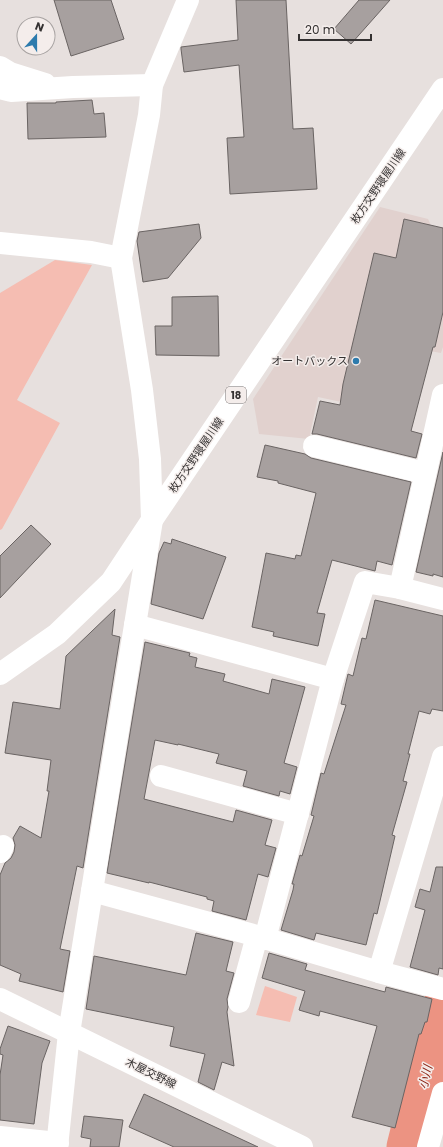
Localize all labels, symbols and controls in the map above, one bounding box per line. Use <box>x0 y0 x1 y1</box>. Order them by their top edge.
north arrow <box>16 16 56 56</box>
scale bar <box>299 16 371 42</box>
text: N <box>33 18 46 36</box>
text: 20 m <box>305 21 335 38</box>
street label: 枚方交野寝屋川線 <box>347 145 409 227</box>
place label: オートバックス <box>271 353 348 369</box>
marker: オートバックス <box>351 356 361 366</box>
road number: 18 <box>226 387 246 403</box>
street label: 枚方交野寝屋川線 <box>165 414 227 496</box>
street label: 木屋交野線 <box>123 1054 179 1092</box>
water label: 小川 <box>414 1061 437 1091</box>

